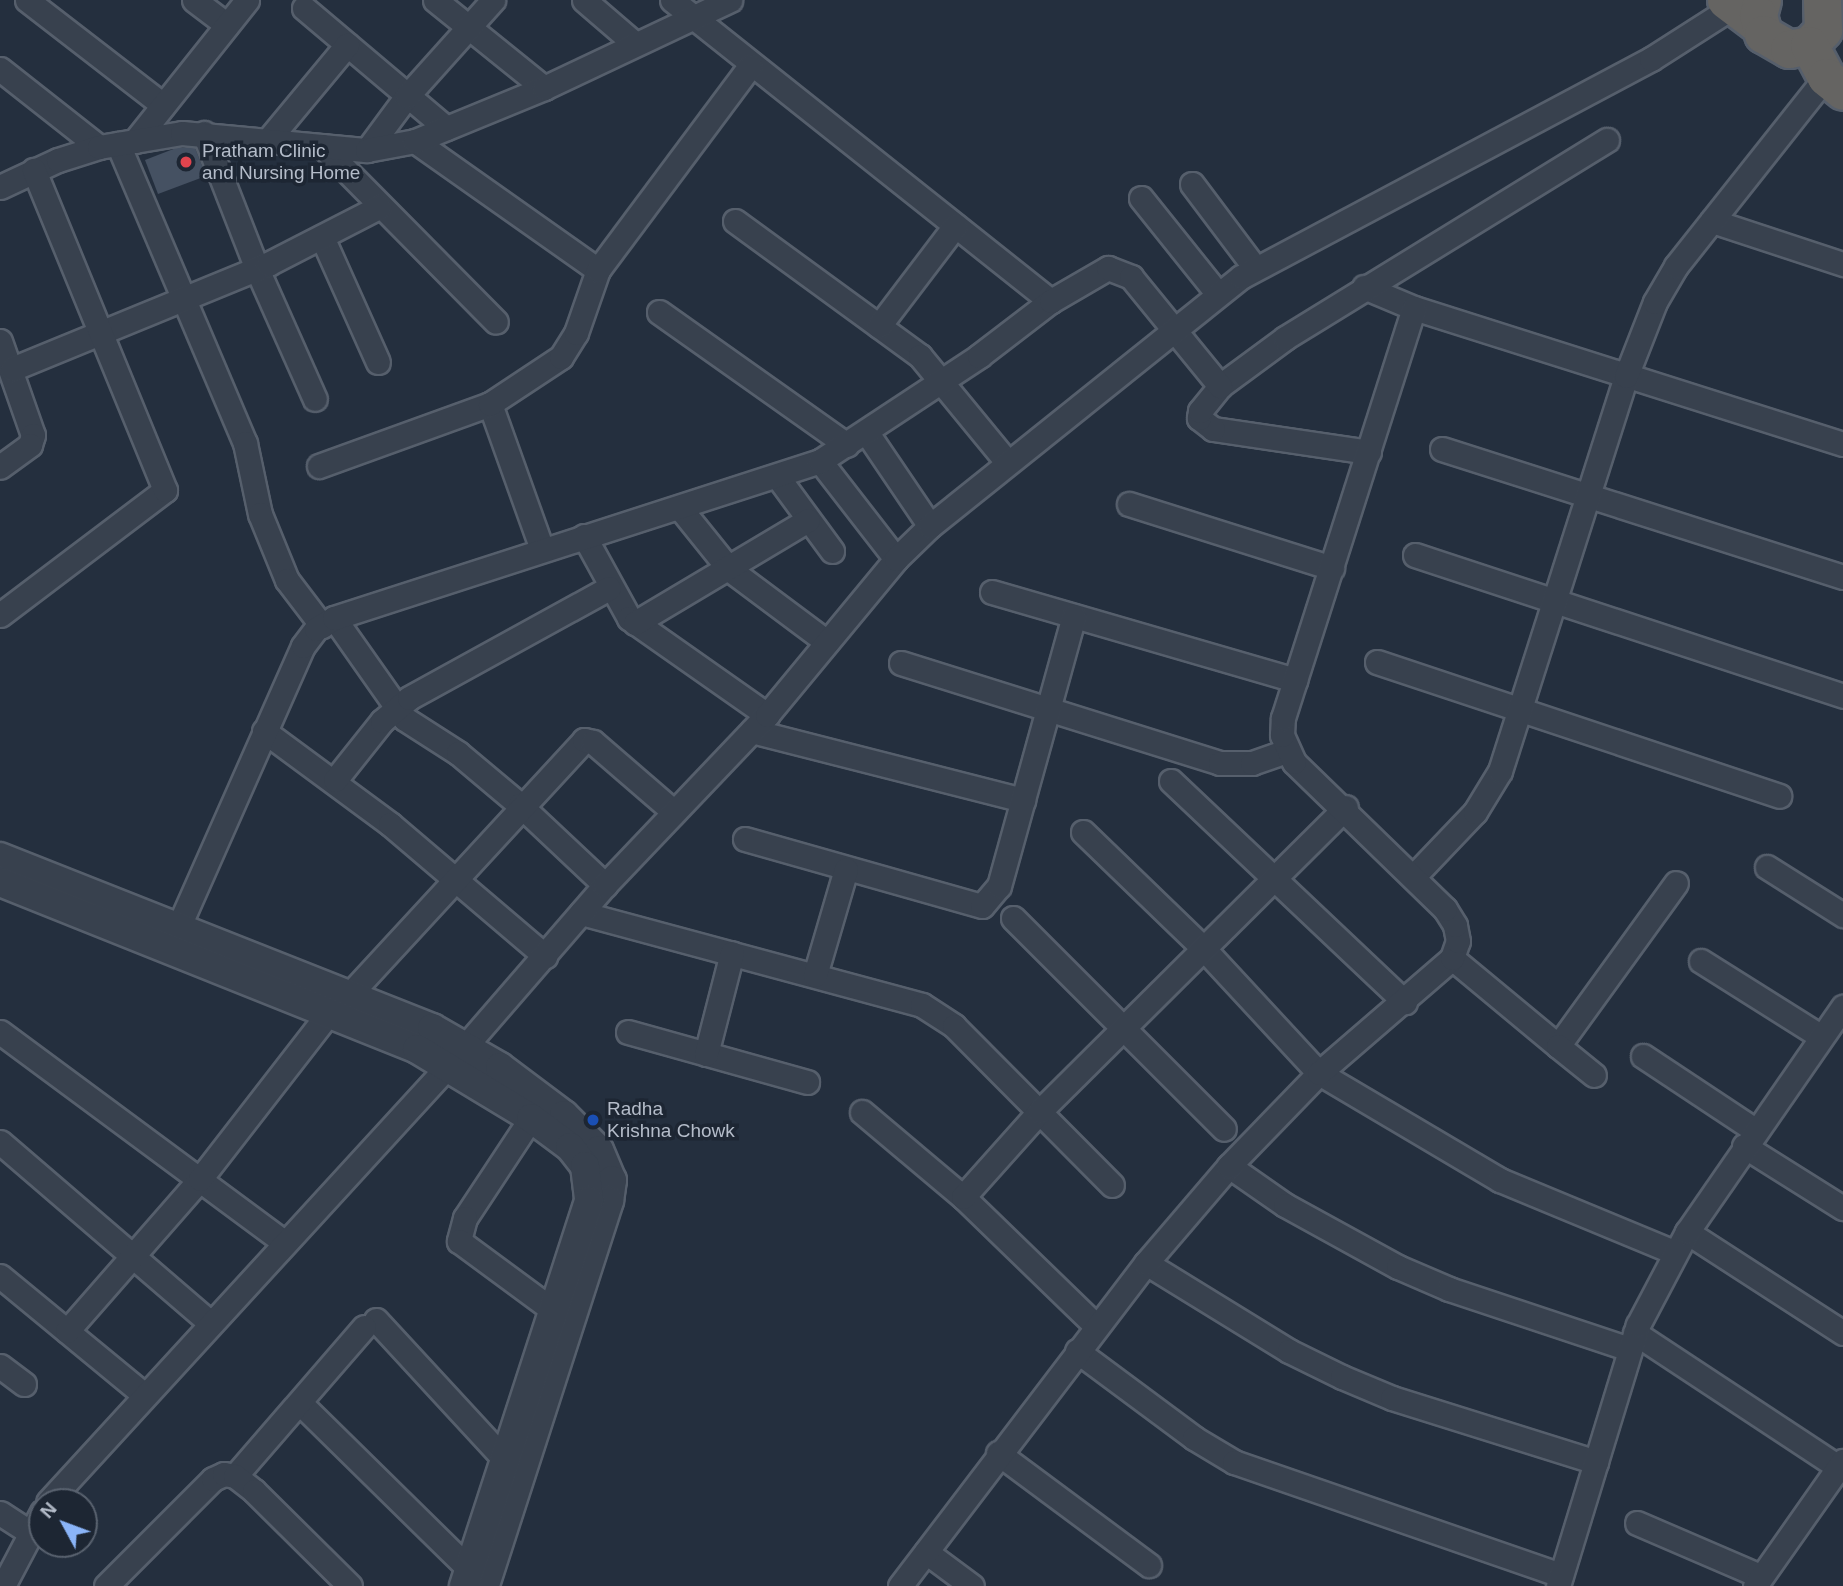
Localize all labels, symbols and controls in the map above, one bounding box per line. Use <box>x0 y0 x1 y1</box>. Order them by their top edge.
place label: Pratham Clinic and Nursing Home <box>202 140 360 184</box>
marker: Pratham Clinic and Nursing Home <box>176 152 196 172</box>
place label: Radha Krishna Chowk <box>607 1098 735 1142</box>
marker: Radha Krishna Chowk <box>585 1112 601 1128</box>
north arrow <box>28 1488 98 1558</box>
text: N <box>36 1498 61 1522</box>

